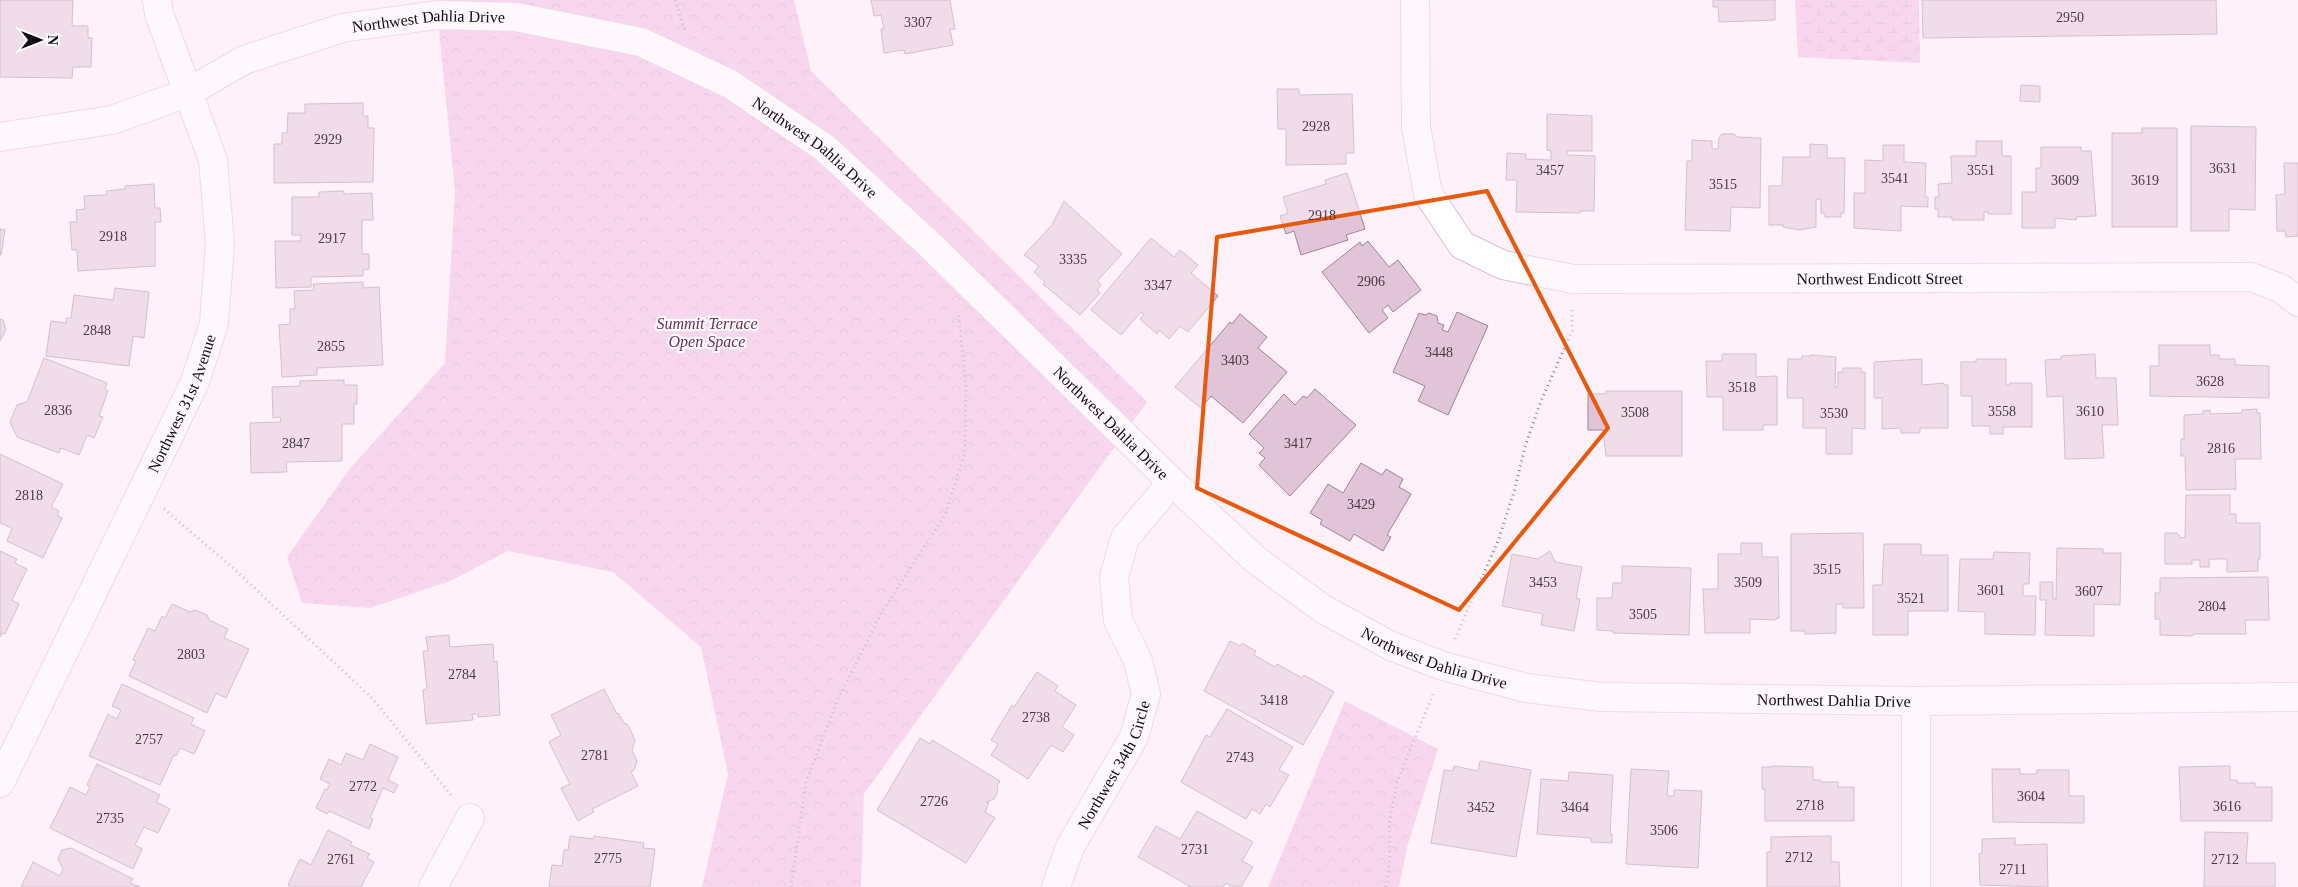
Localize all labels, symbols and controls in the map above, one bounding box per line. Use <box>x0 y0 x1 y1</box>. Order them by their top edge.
street label: Northwest Dahlia Drive <box>351 6 505 35</box>
house number: 2950 <box>2056 10 2084 25</box>
north arrow <box>15 15 65 65</box>
house number: 3307 <box>904 15 932 30</box>
text: N <box>45 35 60 45</box>
street label: Northwest Dahlia Drive <box>750 93 881 201</box>
house number: 2928 <box>1302 119 1330 134</box>
house number: 2929 <box>314 132 342 147</box>
house number: 3631 <box>2209 161 2237 176</box>
house number: 3457 <box>1536 163 1564 178</box>
house number: 3551 <box>1967 163 1995 178</box>
house number: 3541 <box>1881 171 1909 186</box>
house number: 3609 <box>2051 173 2079 188</box>
house number: 3619 <box>2131 173 2159 188</box>
house number: 3515 <box>1709 177 1737 192</box>
house number: 2918 <box>1308 208 1336 223</box>
house number: 2918 <box>99 229 127 244</box>
house number: 2917 <box>318 231 346 246</box>
house number: 3335 <box>1059 252 1087 267</box>
street label: Northwest Endicott Street <box>1796 269 1963 287</box>
house number: 2906 <box>1357 274 1385 289</box>
house number: 3347 <box>1144 278 1172 293</box>
park label: Summit Terrace Open Space <box>656 315 758 351</box>
house number: 2848 <box>83 323 111 338</box>
street label: Northwest 31st Avenue <box>144 332 218 475</box>
house number: 2855 <box>317 339 345 354</box>
house number: 3448 <box>1425 345 1453 360</box>
house number: 3403 <box>1221 353 1249 368</box>
street label: Northwest Dahlia Drive <box>1050 363 1172 482</box>
house number: 3628 <box>2196 374 2224 389</box>
house number: 3518 <box>1728 380 1756 395</box>
house number: 2836 <box>44 403 72 418</box>
house number: 3558 <box>1988 404 2016 419</box>
house number: 3610 <box>2076 404 2104 419</box>
house number: 3508 <box>1621 405 1649 420</box>
house number: 3530 <box>1820 406 1848 421</box>
house number: 2847 <box>282 436 310 451</box>
house number: 3417 <box>1284 436 1312 451</box>
house number: 2816 <box>2207 441 2235 456</box>
house number: 2818 <box>15 488 43 503</box>
house number: 3429 <box>1347 497 1375 512</box>
house number: 3515 <box>1813 562 1841 577</box>
house number: 3453 <box>1529 575 1557 590</box>
house number: 3509 <box>1734 575 1762 590</box>
house number: 3601 <box>1977 583 2005 598</box>
house number: 3607 <box>2075 584 2103 599</box>
house number: 3521 <box>1897 591 1925 606</box>
house number: 2804 <box>2198 599 2226 614</box>
house number: 3505 <box>1629 607 1657 622</box>
street label: Northwest Dahlia Drive <box>1359 623 1509 691</box>
house number: 2803 <box>177 647 205 662</box>
house number: 2784 <box>448 667 476 682</box>
street label: Northwest Dahlia Drive <box>1757 690 1911 709</box>
house number: 3418 <box>1260 693 1288 708</box>
street label: Northwest 34th Circle <box>1074 699 1152 832</box>
house number: 2738 <box>1022 710 1050 725</box>
house number: 2757 <box>135 732 163 747</box>
house number: 2781 <box>581 748 609 763</box>
house number: 2743 <box>1226 750 1254 765</box>
house number: 2772 <box>349 779 377 794</box>
house number: 3604 <box>2017 789 2045 804</box>
house number: 2726 <box>920 794 948 809</box>
house number: 2718 <box>1796 798 1824 813</box>
house number: 3616 <box>2213 799 2241 814</box>
house number: 3452 <box>1467 800 1495 815</box>
house number: 3464 <box>1561 800 1589 815</box>
house number: 2735 <box>96 811 124 826</box>
house number: 3506 <box>1650 823 1678 838</box>
house number: 2731 <box>1181 842 1209 857</box>
house number: 2712 <box>1785 850 1813 865</box>
house number: 2775 <box>594 851 622 866</box>
house number: 2761 <box>327 852 355 867</box>
house number: 2712 <box>2211 852 2239 867</box>
house number: 2711 <box>1999 862 2027 877</box>

